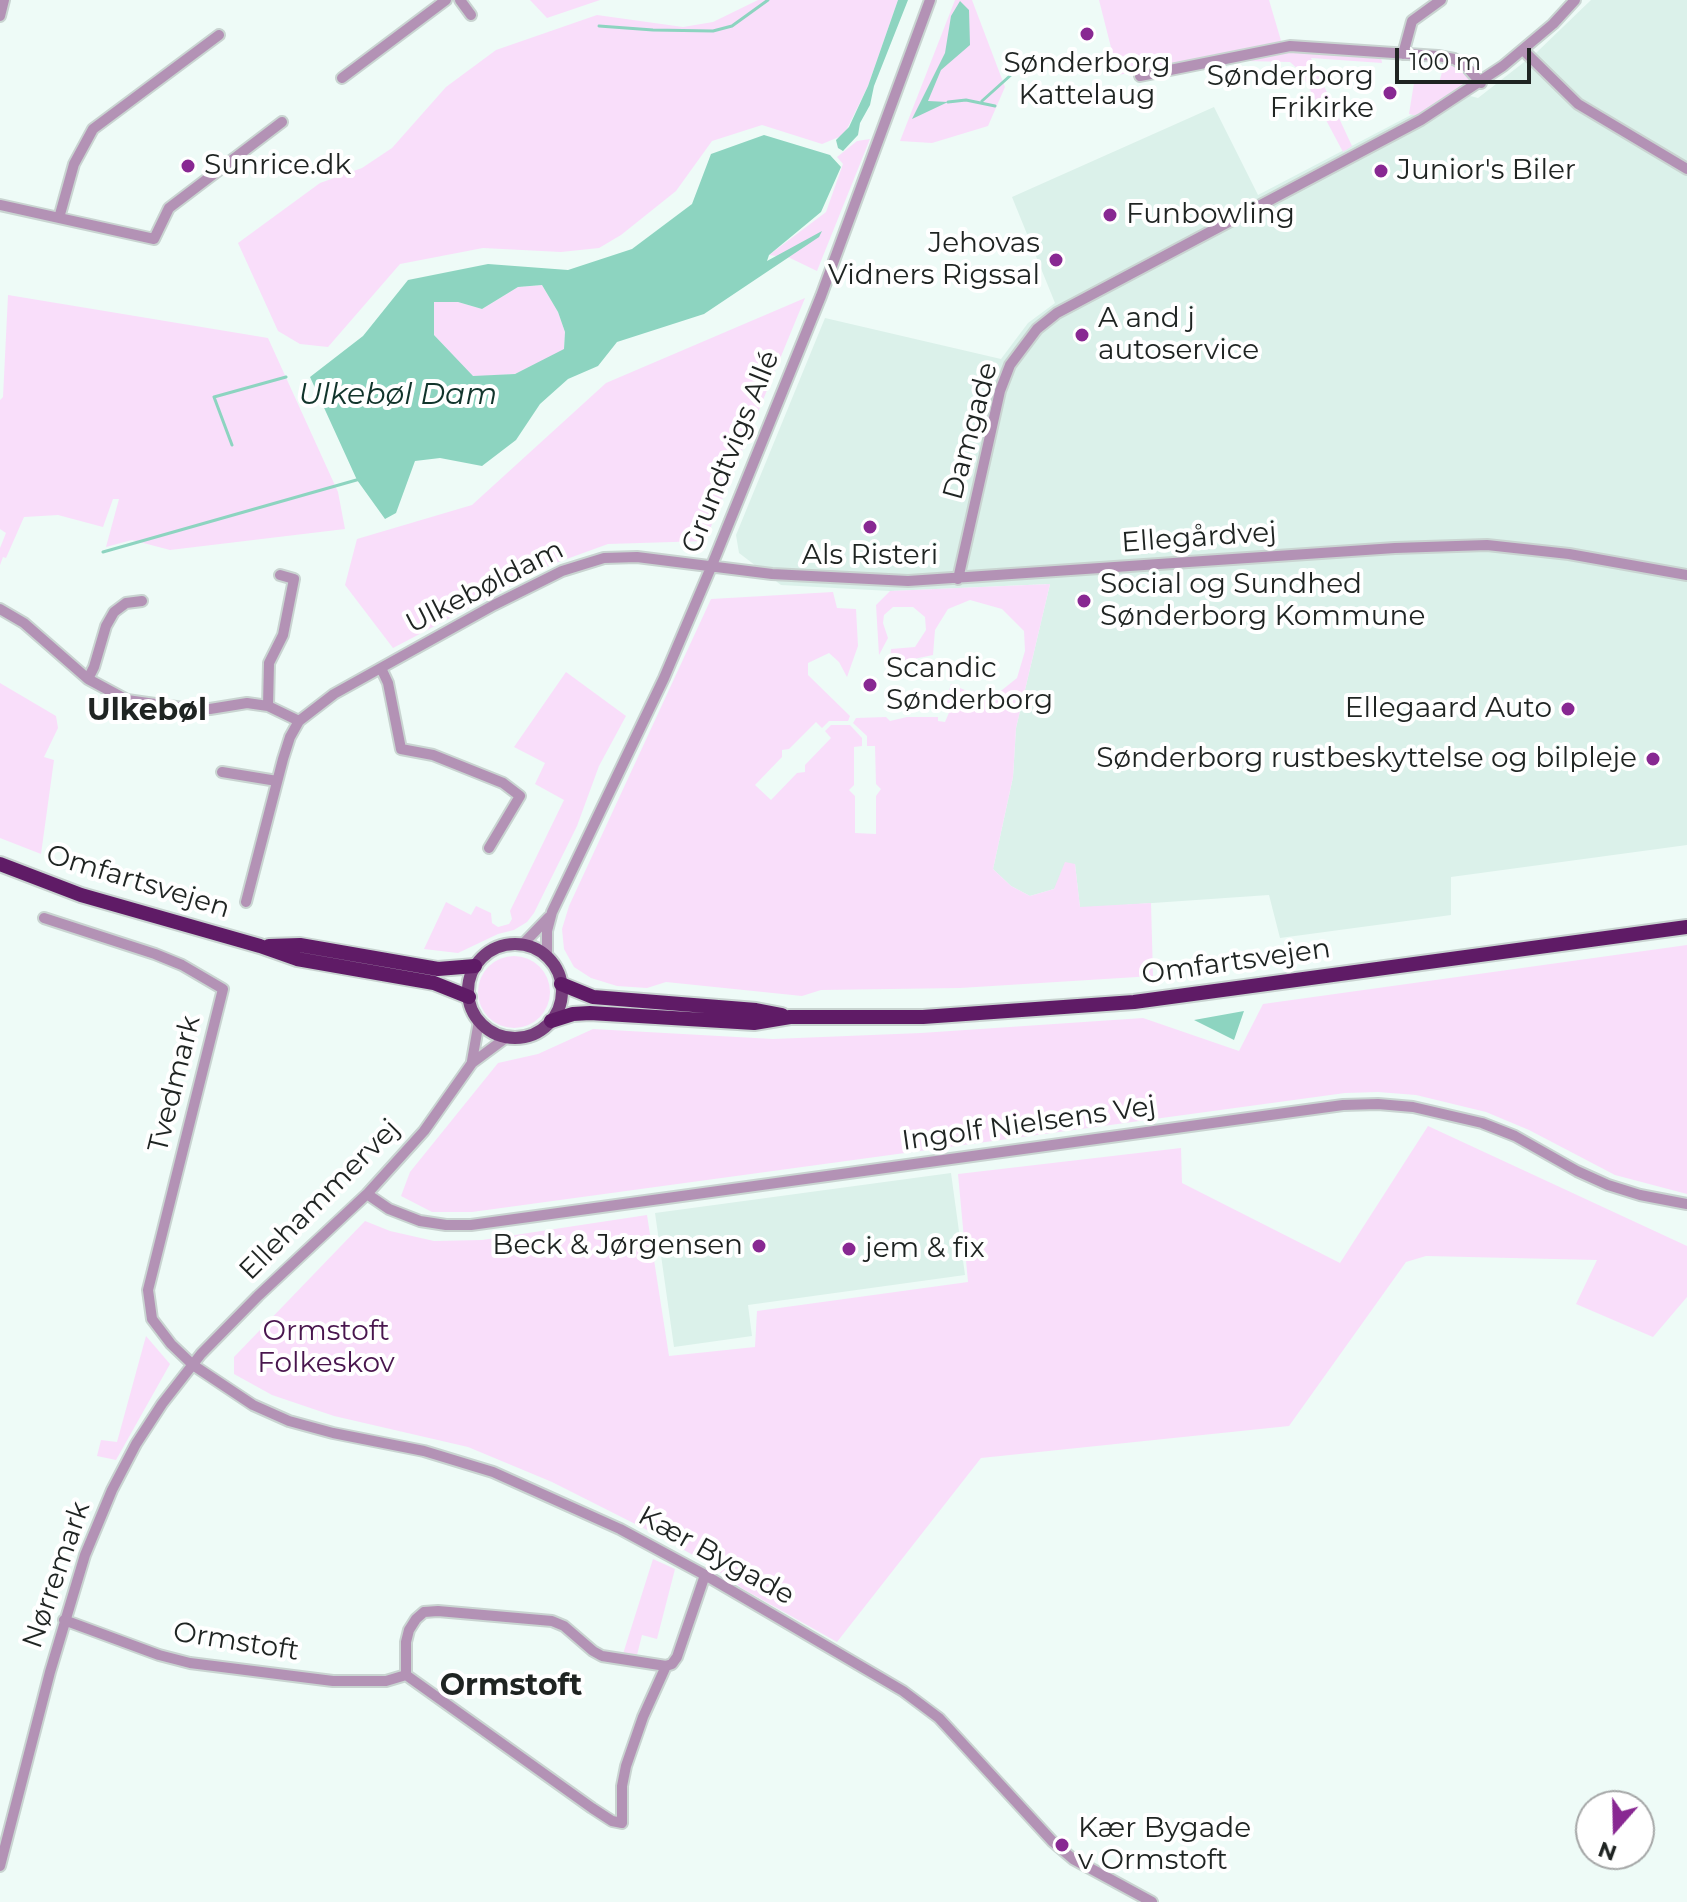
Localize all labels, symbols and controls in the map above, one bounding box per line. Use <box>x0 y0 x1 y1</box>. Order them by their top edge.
marker: Sønderborg Kattelaug <box>1078 25 1096 43</box>
scale bar <box>1399 32 1535 82</box>
place label: Sønderborg Kattelaug <box>1003 47 1171 113</box>
text: 100 m <box>1409 47 1481 76</box>
place label: Sønderborg Frikirke <box>1207 60 1374 126</box>
marker: Sønderborg Frikirke <box>1381 84 1399 102</box>
place label: Sunrice.dk <box>204 149 351 183</box>
place label: Junior's Biler <box>1397 154 1576 188</box>
marker: Sunrice.dk <box>179 157 197 175</box>
marker: Junior's Biler <box>1372 162 1390 180</box>
place label: Funbowling <box>1126 198 1295 232</box>
marker: Funbowling <box>1101 206 1119 224</box>
place label: Jehovas Vidners Rigssal <box>828 227 1040 293</box>
marker: Jehovas Vidners Rigssal <box>1047 251 1065 269</box>
place label: A and j autoservice <box>1098 302 1259 368</box>
marker: A and j autoservice <box>1073 326 1091 344</box>
street label: Grundtvigs Allé <box>675 346 787 558</box>
street label: Damgade <box>937 359 1005 503</box>
water label: Ulkebøl Dam <box>299 377 497 413</box>
street label: Ellegårdvej <box>1120 516 1278 560</box>
marker: Als Risteri <box>861 518 879 536</box>
street label: Ulkebøldam <box>401 533 569 641</box>
place label: Als Risteri <box>802 539 938 573</box>
place label: Social og Sundhed Sønderborg Kommune <box>1100 568 1425 634</box>
marker: Social og Sundhed Sønderborg Kommune <box>1075 592 1093 610</box>
place label: Scandic Sønderborg <box>886 652 1053 718</box>
marker: Scandic Sønderborg <box>861 676 879 694</box>
place label: Ellegaard Auto <box>1345 692 1552 726</box>
district label: Ulkebøl <box>87 693 207 729</box>
marker: Ellegaard Auto <box>1559 700 1577 718</box>
place label: Sønderborg rustbeskyttelse og bilpleje <box>1096 742 1637 776</box>
marker: Sønderborg rustbeskyttelse og bilpleje <box>1644 750 1662 768</box>
street label: Omfartsvejen <box>42 838 234 926</box>
street label: Omfartsvejen <box>1139 932 1333 992</box>
street label: Tvedmark <box>142 1012 208 1156</box>
street label: Ingolf Nielsens Vej <box>900 1090 1158 1158</box>
street label: Ellehammervej <box>233 1113 407 1287</box>
place label: Beck & Jørgensen <box>492 1229 743 1263</box>
place label: jem & fix <box>865 1232 985 1266</box>
marker: Beck & Jørgensen <box>750 1237 768 1255</box>
marker: jem & fix <box>840 1240 858 1258</box>
park label: Ormstoft Folkeskov <box>257 1315 395 1381</box>
street label: Nørremark <box>16 1497 98 1653</box>
street label: Kær Bygade <box>632 1499 800 1613</box>
street label: Ormstoft <box>171 1615 301 1669</box>
district label: Ormstoft <box>440 1668 582 1704</box>
north arrow <box>1575 1790 1655 1870</box>
place label: Kær Bygade v Ormstoft <box>1078 1812 1251 1878</box>
text: N <box>1594 1835 1620 1867</box>
marker: Kær Bygade v Ormstoft <box>1053 1836 1071 1854</box>

